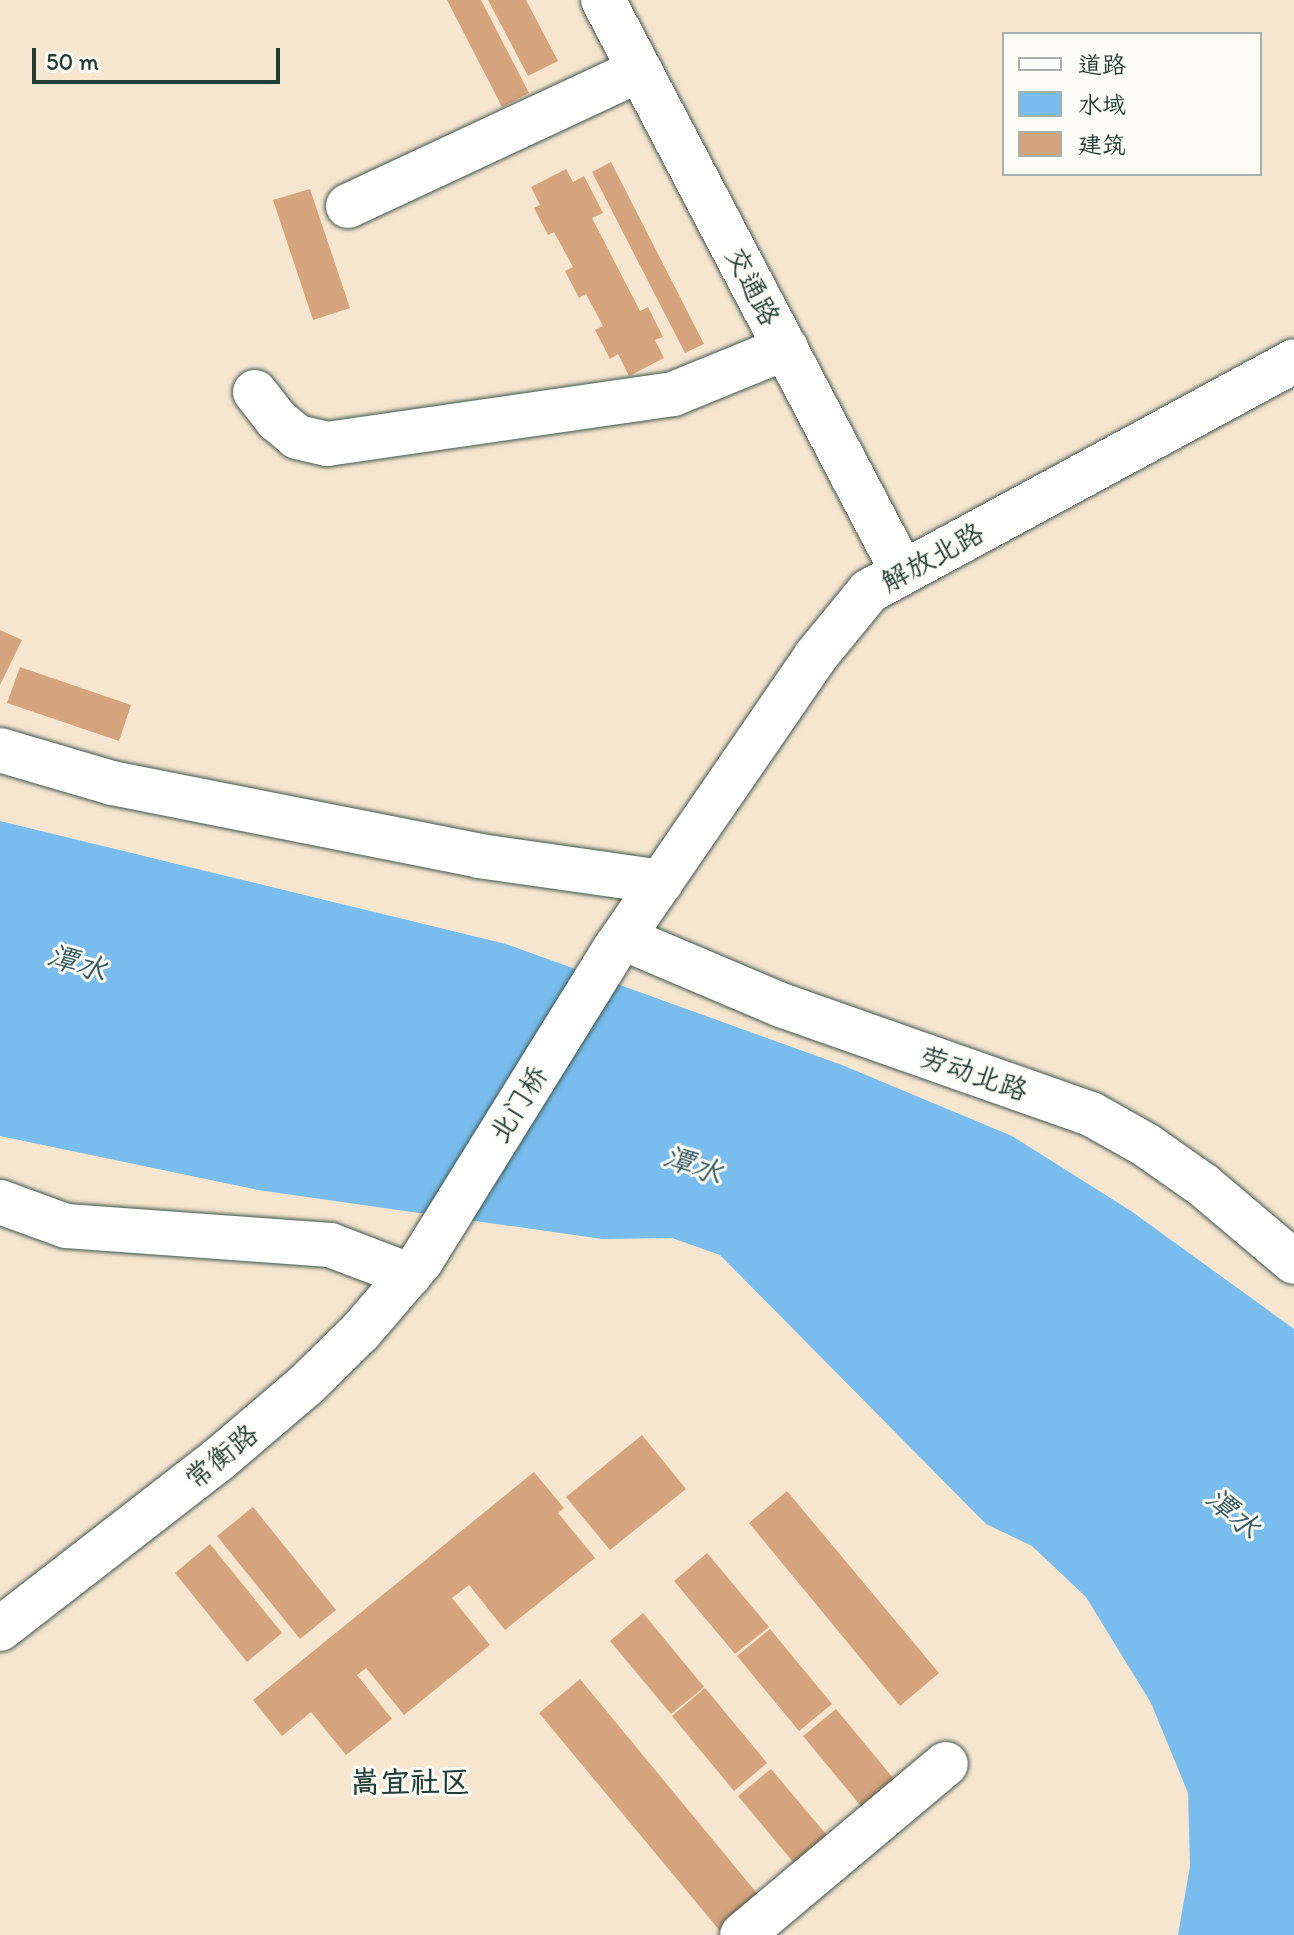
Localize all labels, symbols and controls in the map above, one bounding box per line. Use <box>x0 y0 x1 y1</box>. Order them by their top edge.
scale bar <box>36 32 284 82</box>
legend <box>1002 32 1262 176</box>
text: 50 m <box>46 47 99 76</box>
text: 道路 <box>1078 50 1126 79</box>
text: 水域 <box>1078 90 1126 119</box>
text: 建筑 <box>1078 130 1126 159</box>
street label: 交通路 <box>718 241 788 331</box>
street label: 解放北路 <box>875 515 989 599</box>
water label: 潭水 <box>43 937 111 989</box>
street label: 劳动北路 <box>916 1039 1032 1107</box>
street label: 北门桥 <box>481 1059 555 1149</box>
water label: 潭水 <box>659 1138 727 1192</box>
street label: 常衡路 <box>178 1417 264 1495</box>
water label: 潭水 <box>1199 1480 1267 1546</box>
district label: 嵩宜社区 <box>350 1764 470 1800</box>

